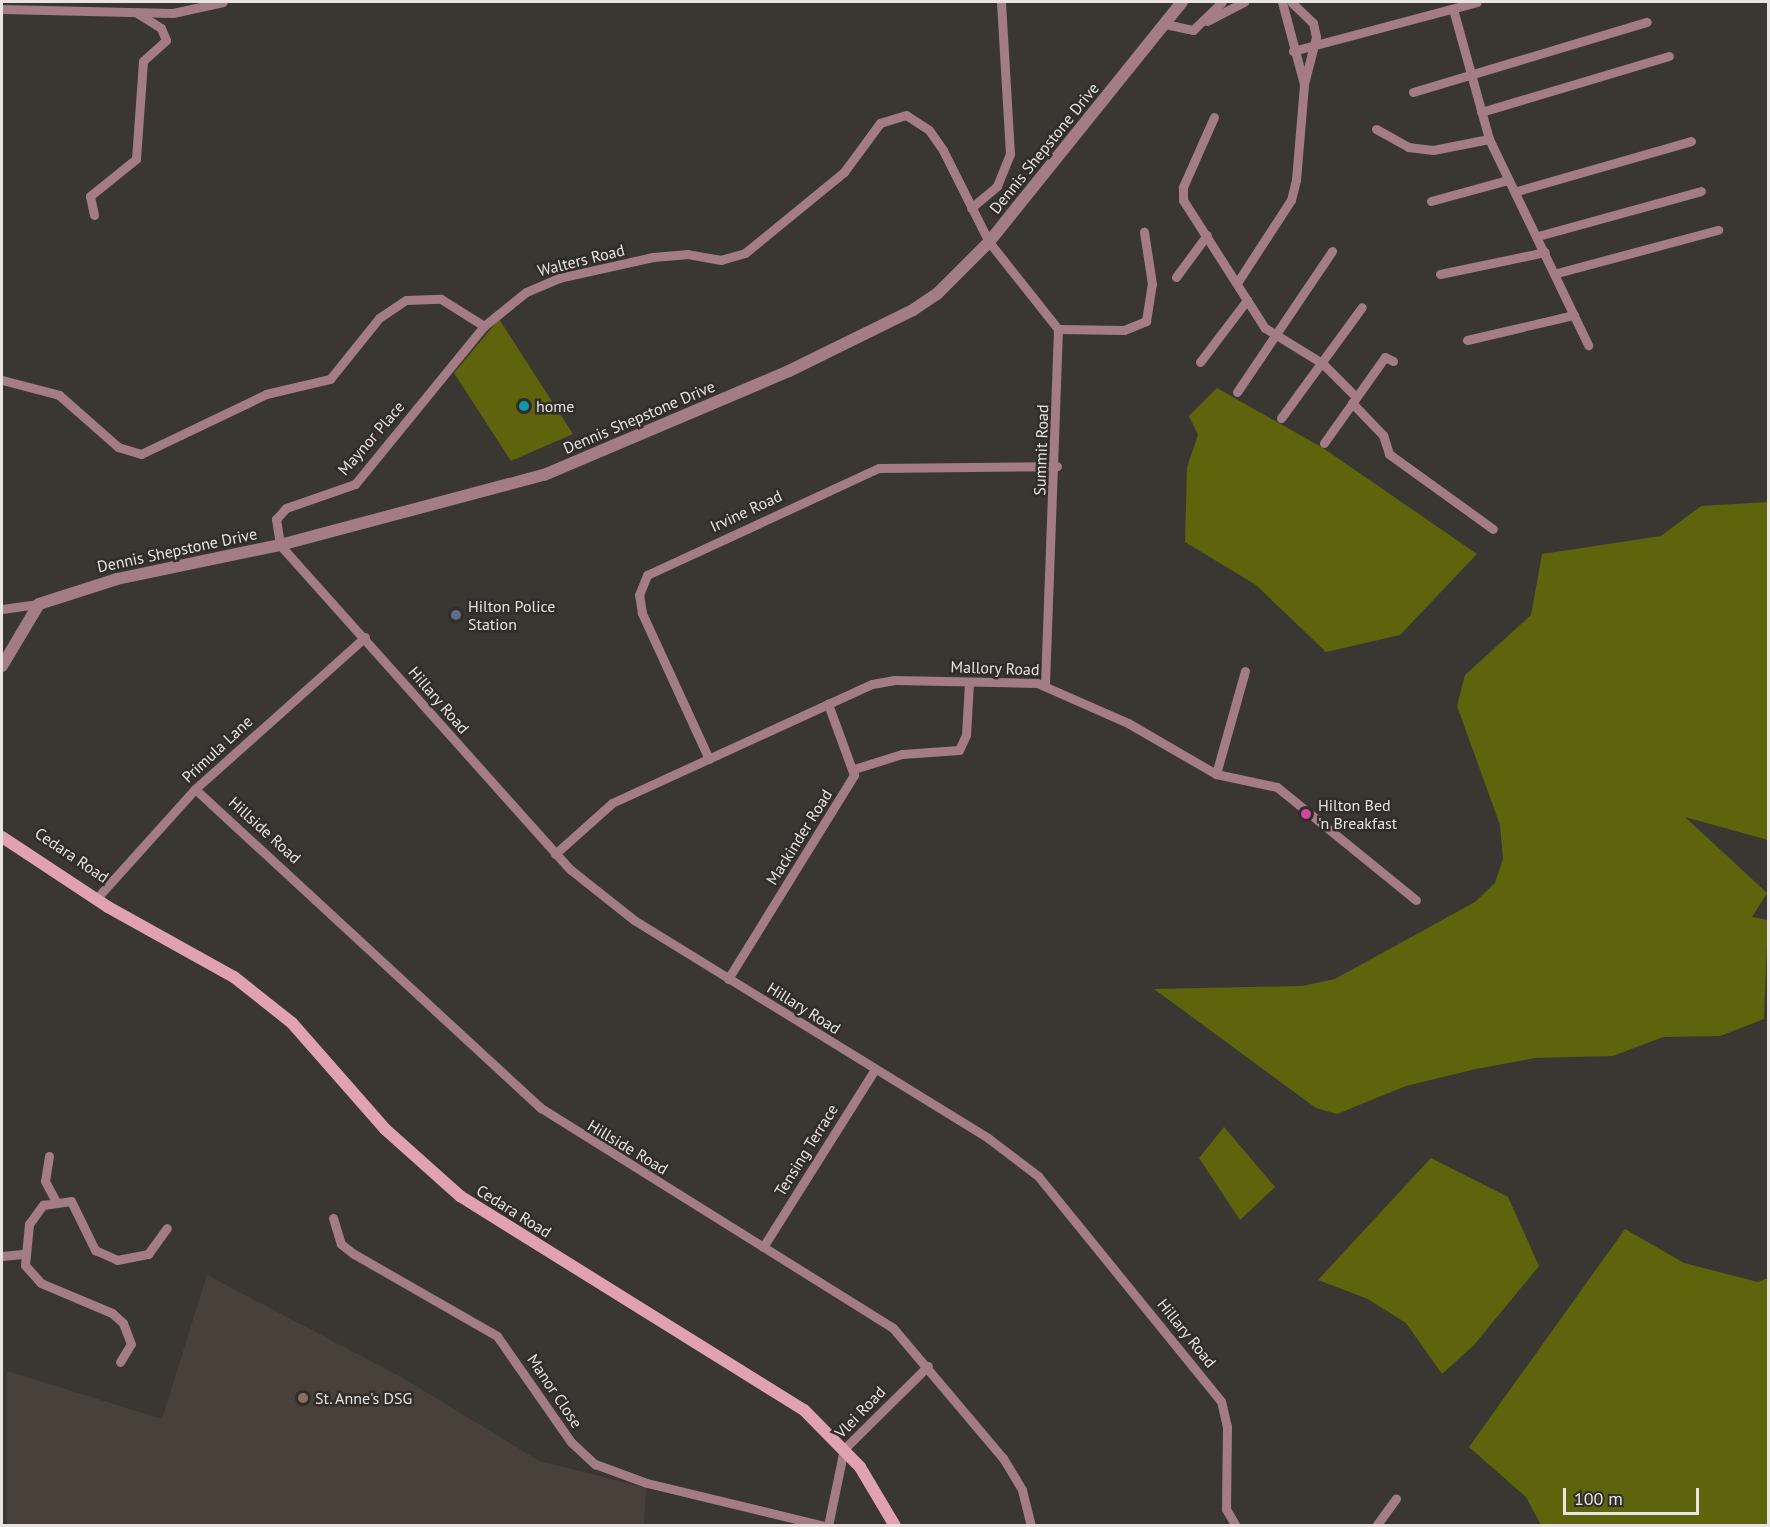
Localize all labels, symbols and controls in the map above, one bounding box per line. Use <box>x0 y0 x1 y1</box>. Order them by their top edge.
street label: Dennis Shepstone Drive <box>985 79 1103 217</box>
street label: Walters Road <box>536 240 626 280</box>
street label: Dennis Shepstone Drive <box>560 376 718 458</box>
place label: home <box>536 396 574 416</box>
street label: Maynor Place <box>334 397 408 479</box>
marker: home <box>517 399 531 413</box>
street label: Summit Road <box>1030 404 1052 496</box>
street label: Irvine Road <box>707 486 785 536</box>
street label: Dennis Shepstone Drive <box>95 524 259 576</box>
place label: Hilton Police Station <box>468 596 555 634</box>
marker: Hilton Police Station <box>449 608 463 622</box>
street label: Mallory Road <box>950 657 1040 679</box>
street label: Hillary Road <box>404 662 474 738</box>
street label: Primula Lane <box>178 712 256 786</box>
street label: Mackinder Road <box>762 786 836 888</box>
street label: Hillside Road <box>225 793 305 867</box>
place label: Hilton Bed 'n Breakfast <box>1318 795 1397 833</box>
marker: Hilton Bed 'n Breakfast <box>1299 807 1313 821</box>
street label: Cedara Road <box>31 823 113 887</box>
street label: Hillary Road <box>764 978 844 1038</box>
street label: Tensing Terrace <box>770 1100 842 1200</box>
street label: Hillside Road <box>584 1116 672 1178</box>
street label: Cedara Road <box>473 1180 555 1242</box>
street label: Hillary Road <box>1153 1295 1221 1371</box>
street label: Manor Close <box>523 1350 587 1432</box>
street label: Vlei Road <box>831 1382 889 1442</box>
place label: St. Anne's DSG <box>315 1388 414 1408</box>
marker: St. Anne's DSG <box>296 1391 310 1405</box>
scale bar <box>1566 1476 1702 1514</box>
text: 100 m <box>1574 1487 1623 1510</box>

